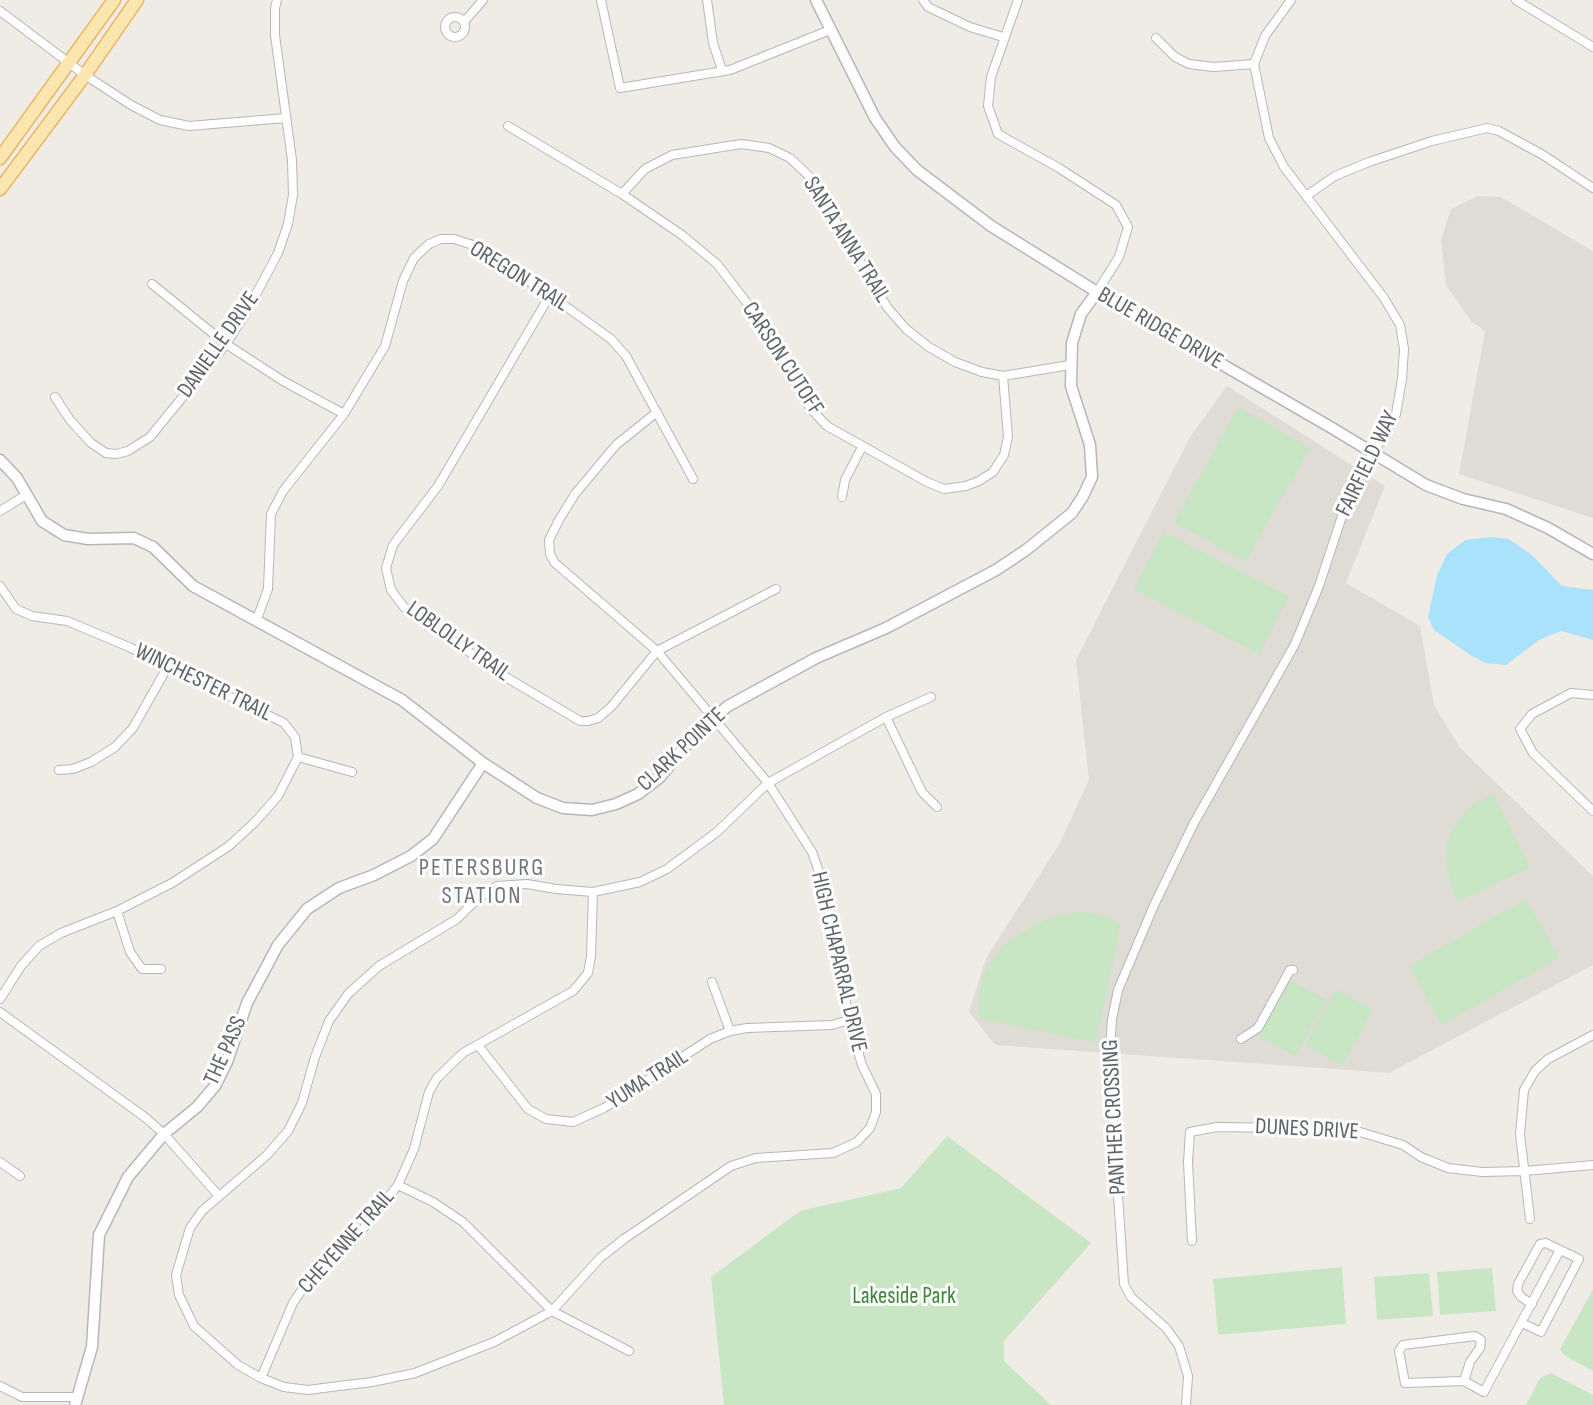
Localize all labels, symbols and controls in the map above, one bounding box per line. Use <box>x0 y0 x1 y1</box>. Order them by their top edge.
street label: SANTA ANNA TRAIL <box>796 172 896 308</box>
street label: OREGON TRAIL <box>464 236 574 318</box>
street label: BLUE RIDGE DRIVE <box>1092 282 1228 376</box>
street label: DANIELLE DRIVE <box>172 287 266 403</box>
street label: CARSON CUTOFF <box>735 297 829 421</box>
street label: FAIRFIELD WAY <box>1331 407 1405 521</box>
street label: LOBLOLLY TRAIL <box>401 596 515 688</box>
street label: WINCHESTER TRAIL <box>130 638 276 728</box>
street label: CLARK POINTE <box>632 702 732 798</box>
district label: PETERSBURG STATION <box>420 855 544 911</box>
street label: HIGH CHAPARRAL DRIVE <box>804 869 872 1055</box>
street label: THE PASS <box>199 1012 253 1090</box>
street label: PANTHER CROSSING <box>1097 1039 1133 1195</box>
street label: YUMA TRAIL <box>602 1044 694 1116</box>
street label: DUNES DRIVE <box>1254 1114 1360 1146</box>
street label: CHEYENNE TRAIL <box>293 1184 401 1300</box>
park label: Lakeside Park <box>852 1283 956 1311</box>

